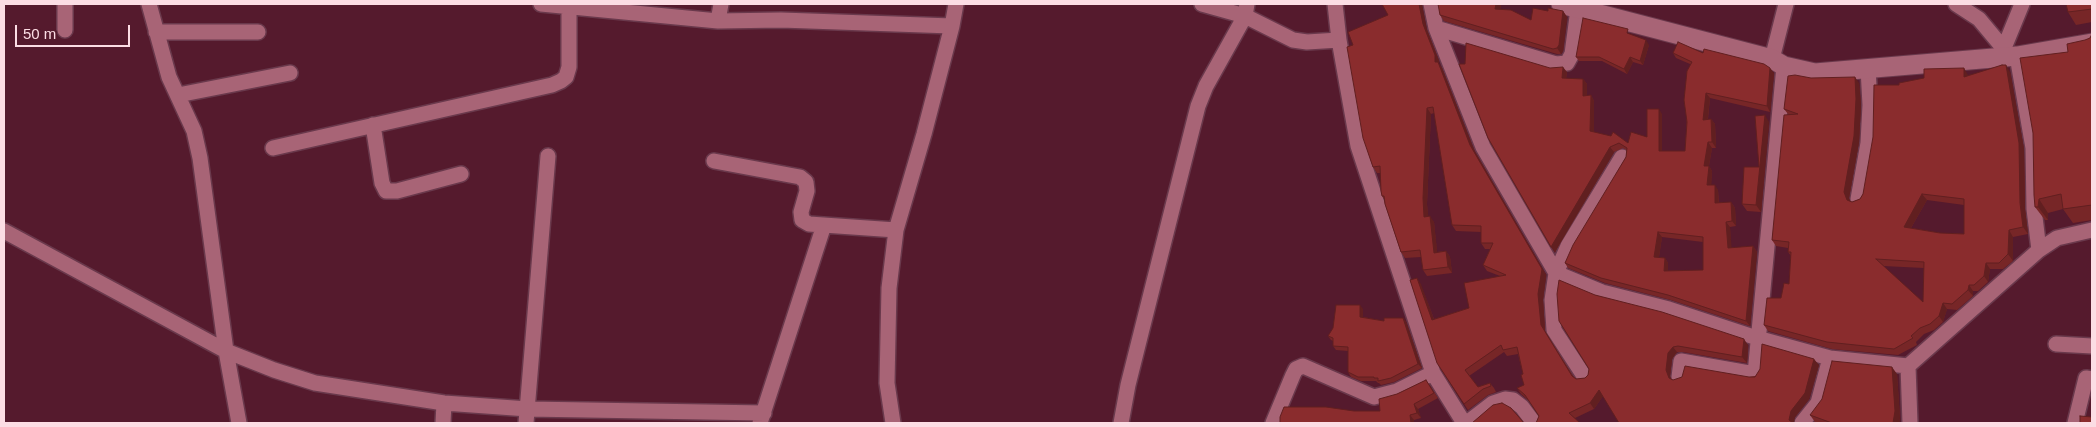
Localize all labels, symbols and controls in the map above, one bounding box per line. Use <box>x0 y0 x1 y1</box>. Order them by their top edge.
scale bar <box>18 15 132 47</box>
text: 50 m <box>23 25 56 42</box>

